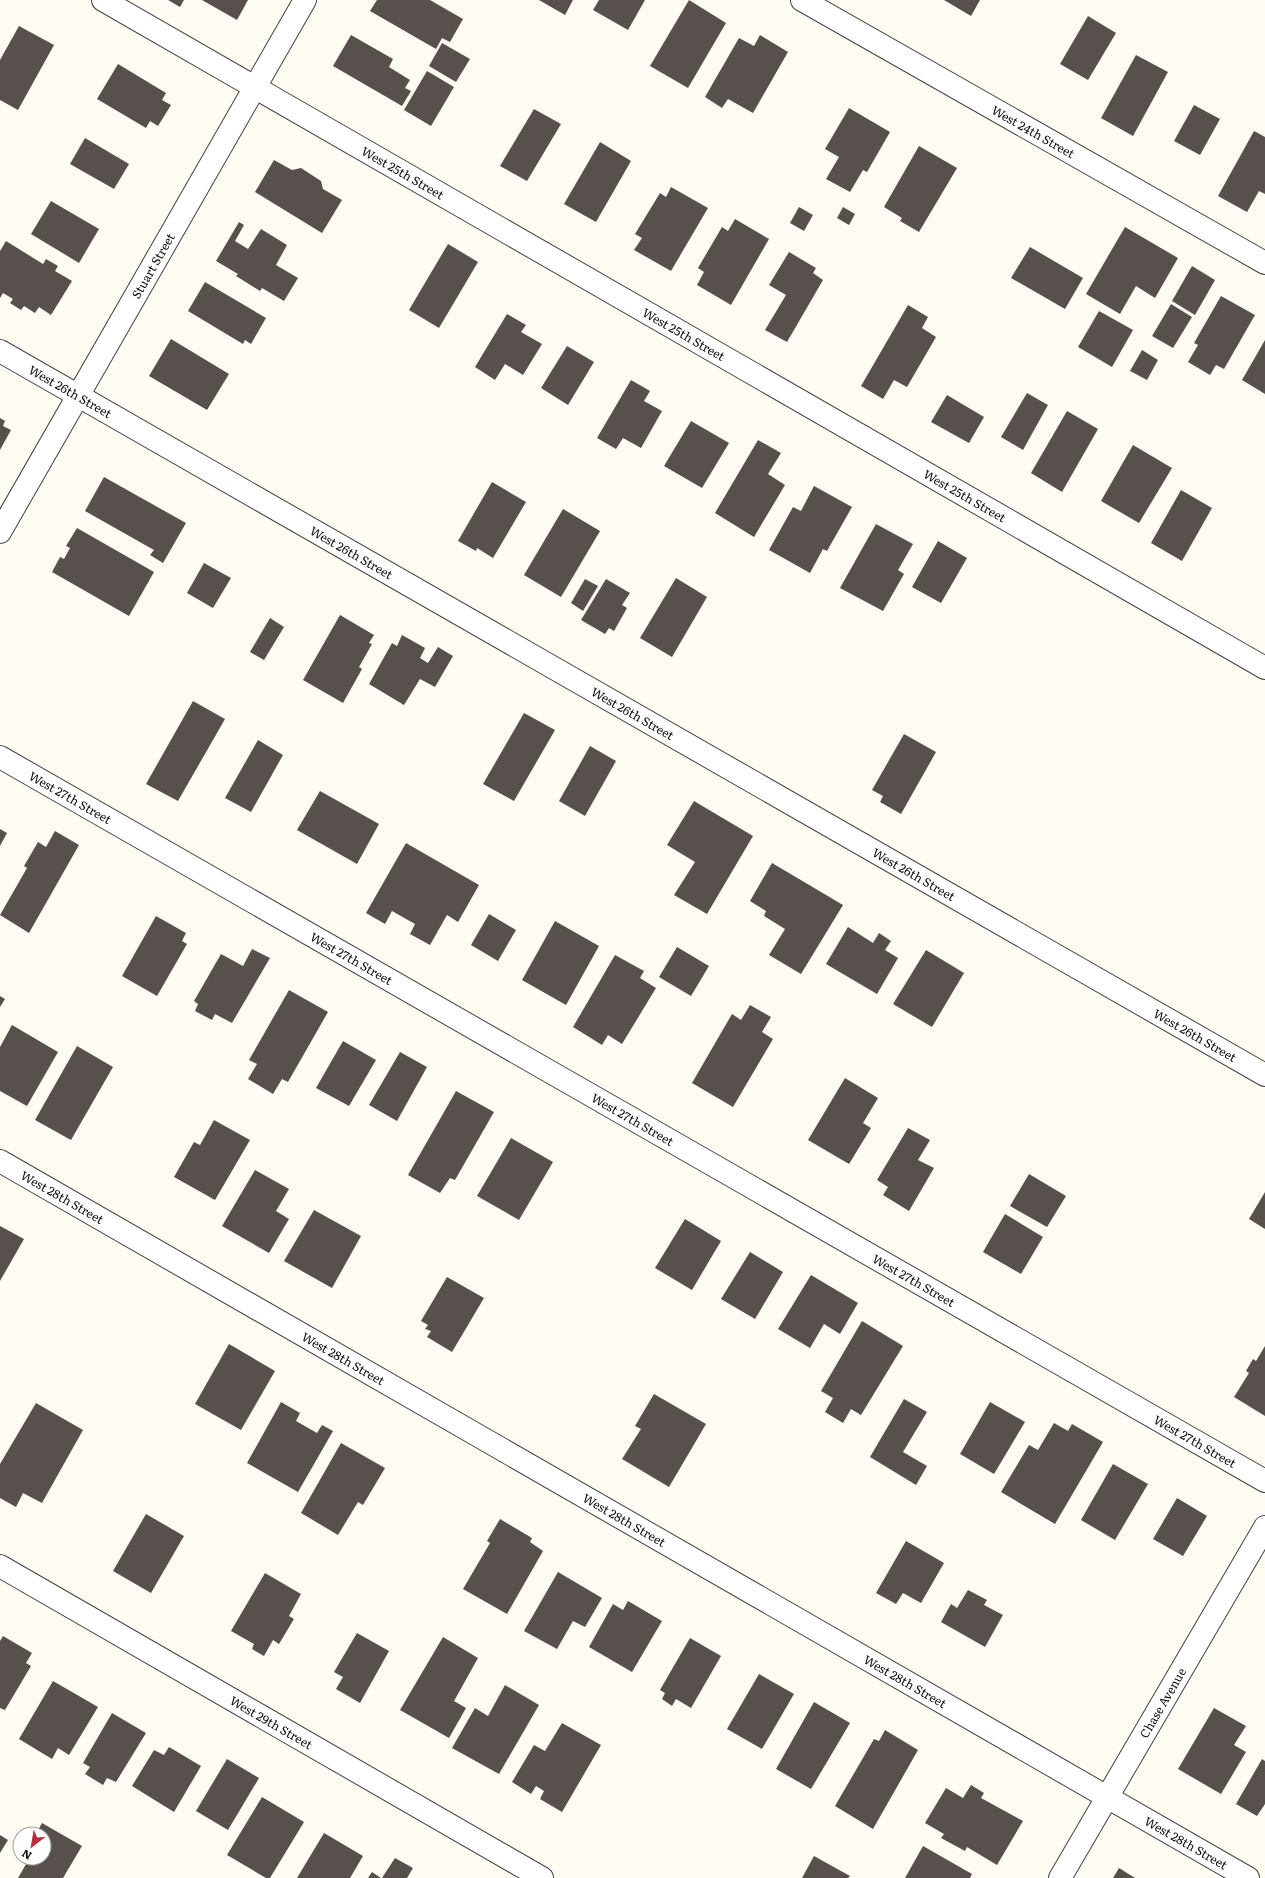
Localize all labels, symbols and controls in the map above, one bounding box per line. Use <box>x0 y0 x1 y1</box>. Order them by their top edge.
street label: West 24th Street <box>988 101 1078 162</box>
street label: West 25th Street <box>358 142 448 203</box>
street label: Stuart Street <box>127 229 179 302</box>
street label: West 25th Street <box>639 303 729 365</box>
street label: West 26th Street <box>26 360 115 422</box>
street label: West 25th Street <box>920 465 1009 526</box>
street label: West 26th Street <box>307 521 396 583</box>
street label: West 26th Street <box>588 682 678 744</box>
street label: West 27th Street <box>26 766 115 828</box>
street label: West 26th Street <box>869 843 959 905</box>
street label: West 27th Street <box>307 927 396 989</box>
street label: West 26th Street <box>1150 1004 1240 1066</box>
street label: West 27th Street <box>588 1088 677 1150</box>
street label: West 28th Street <box>18 1166 107 1228</box>
street label: West 27th Street <box>869 1249 959 1311</box>
street label: West 28th Street <box>299 1327 388 1389</box>
street label: West 27th Street <box>1151 1410 1240 1472</box>
street label: West 28th Street <box>579 1489 669 1551</box>
street label: West 28th Street <box>860 1650 950 1712</box>
street label: Chase Avenue <box>1135 1664 1190 1741</box>
street label: West 29th Street <box>227 1691 316 1753</box>
street label: West 28th Street <box>1141 1812 1231 1874</box>
north arrow <box>12 1826 52 1866</box>
text: N <box>18 1846 34 1865</box>

